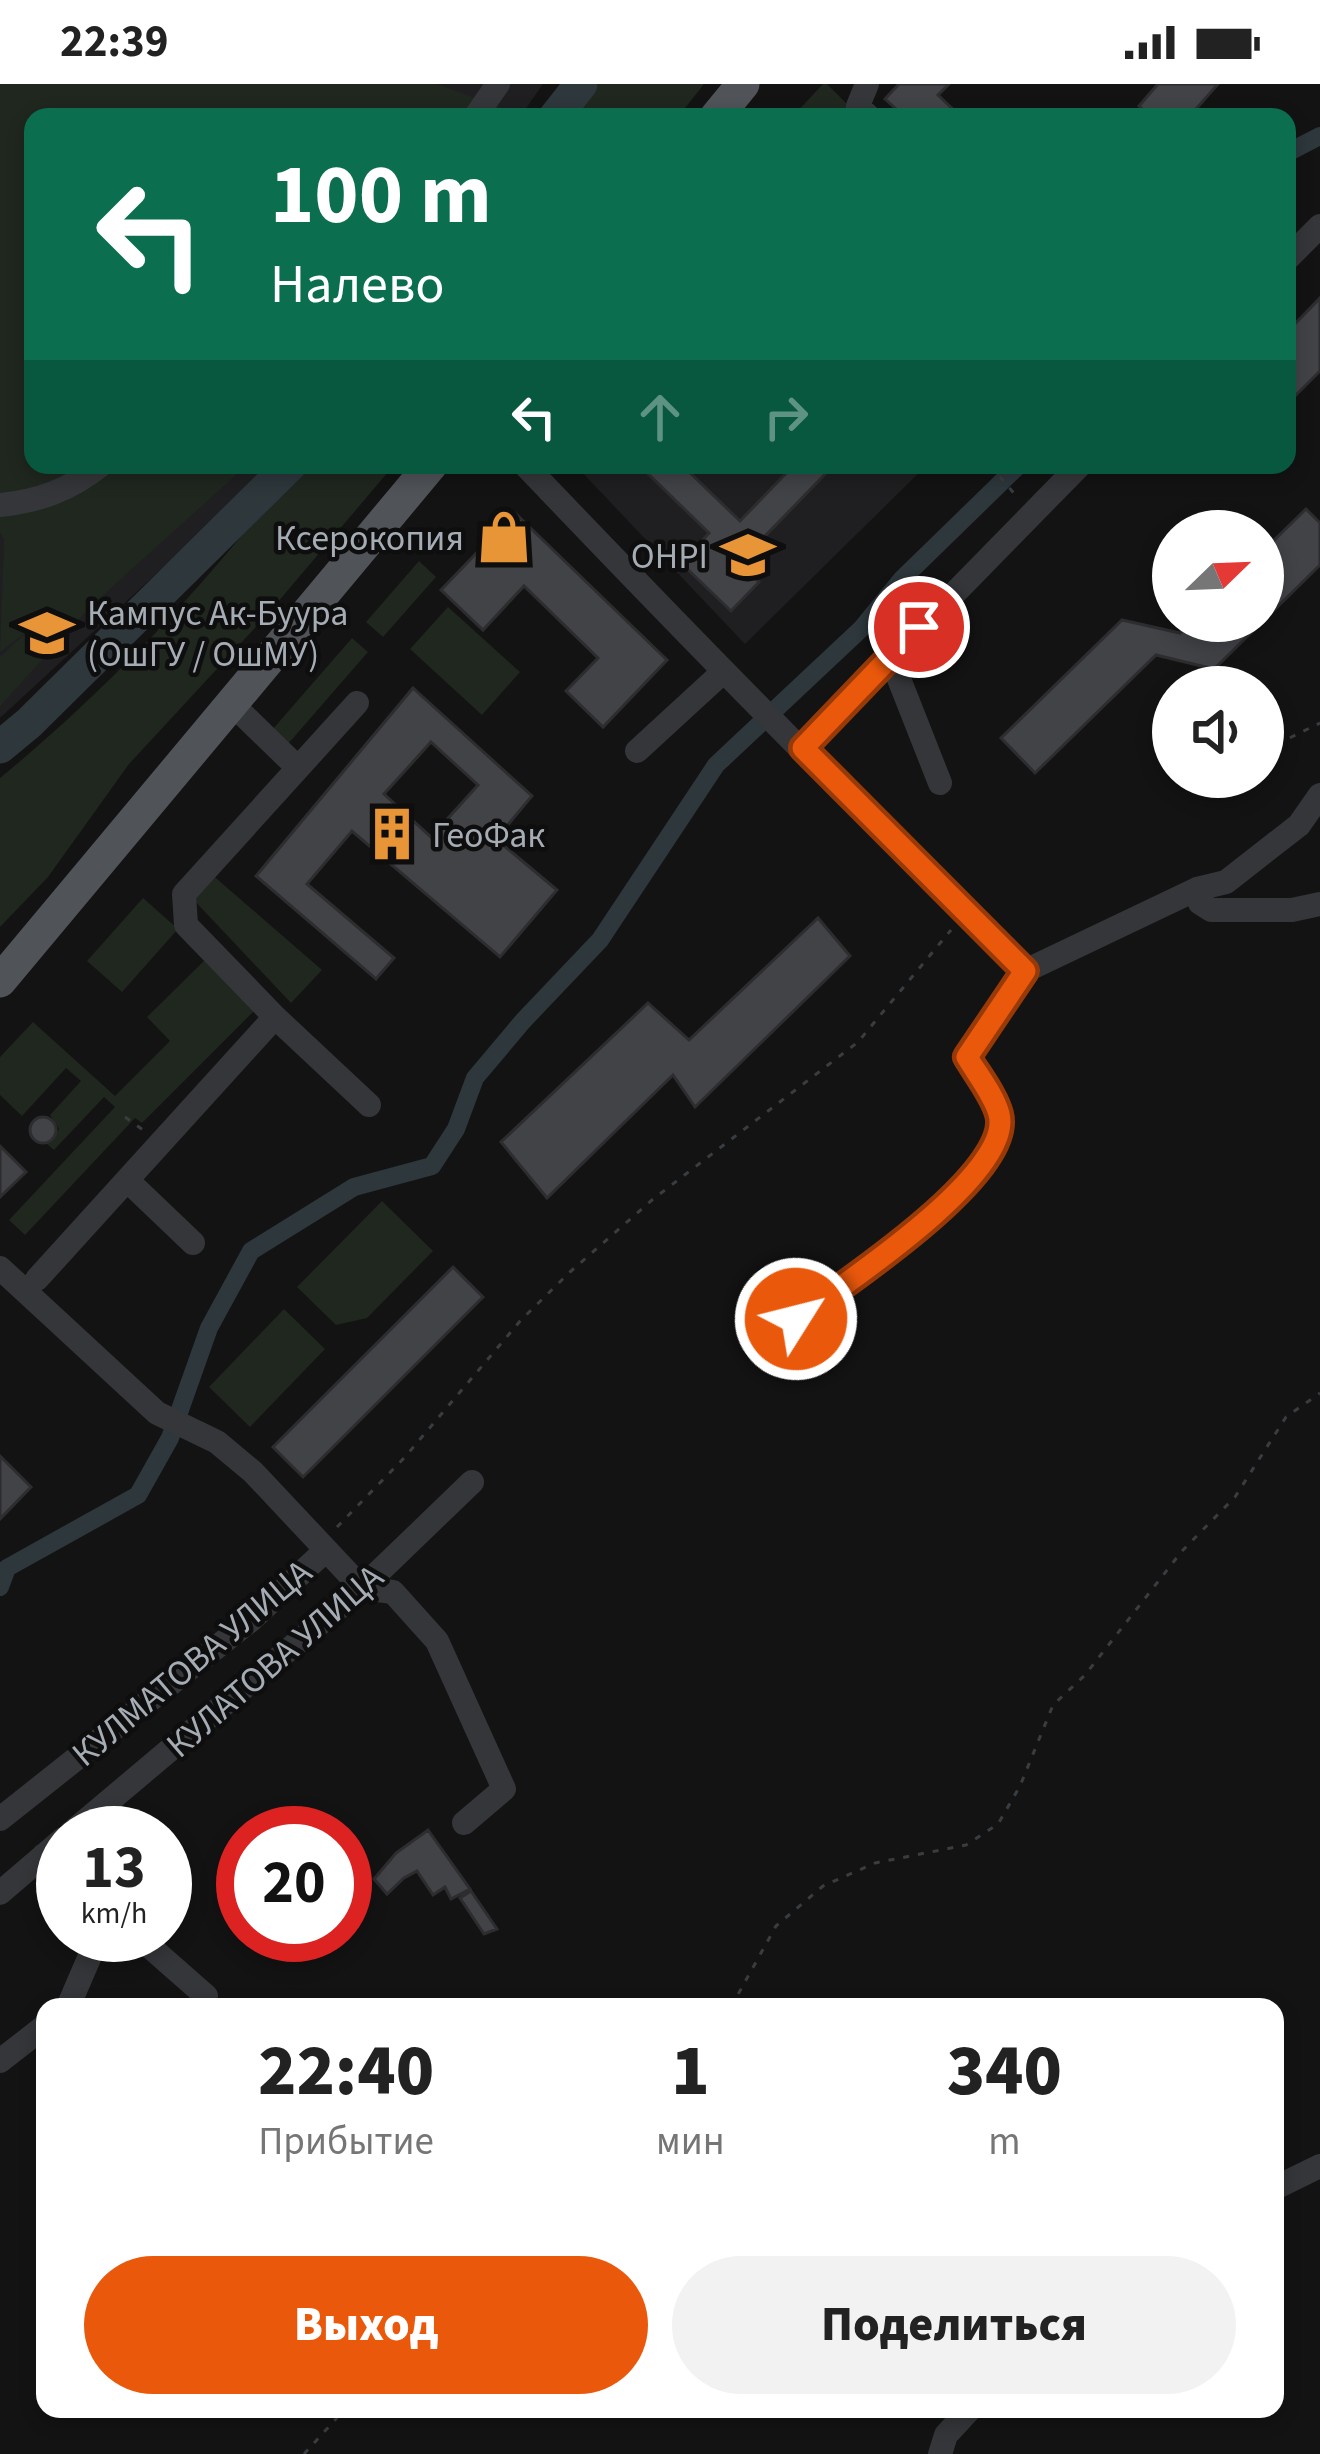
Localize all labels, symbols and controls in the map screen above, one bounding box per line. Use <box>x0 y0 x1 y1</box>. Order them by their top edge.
text: 22:39 <box>60 10 169 74</box>
text: 100 m <box>270 136 492 256</box>
icon: left <box>72 156 228 312</box>
text: Налево <box>270 247 445 324</box>
icon: left <box>501 384 567 450</box>
icon: ahead <box>627 384 693 450</box>
icon: right <box>753 384 819 450</box>
shop icon: Ксерокопия <box>475 508 533 566</box>
north arrow <box>1152 510 1284 642</box>
map controls <box>1152 510 1284 798</box>
place label: Ксерокопия <box>275 513 464 564</box>
school or university icon: OHPI <box>719 526 777 584</box>
place label: OHPI <box>631 531 708 582</box>
pin <box>868 576 970 678</box>
place label: Кампус Ак-Буура (ОшГУ / ОшМУ) <box>87 588 348 680</box>
icon: arrive <box>886 594 952 660</box>
school or university icon: Кампус Ак-Буура (ОшГУ / ОшМУ) <box>18 604 76 662</box>
button: sound <box>1152 666 1284 798</box>
building icon: ГеоФак <box>363 805 421 863</box>
place label: ГеоФак <box>432 810 545 861</box>
position arrow <box>733 1256 859 1382</box>
street label: КУЛМАТОВА УЛИЦА <box>61 1547 323 1779</box>
street label: КУЛАТОВА УЛИЦА <box>155 1552 395 1770</box>
speed limit sign: 20 <box>216 1806 372 1962</box>
text: 13 <box>82 1826 146 1911</box>
text: km/h <box>81 1892 147 1935</box>
text: 22:40 <box>258 2020 434 2123</box>
text: 1 <box>671 2020 710 2123</box>
text: 340 <box>947 2020 1062 2123</box>
text: Прибытие <box>258 2114 434 2170</box>
text: мин <box>656 2114 725 2170</box>
text: m <box>988 2114 1021 2170</box>
button: Выход <box>84 2256 648 2394</box>
button: Поделиться <box>672 2256 1236 2394</box>

